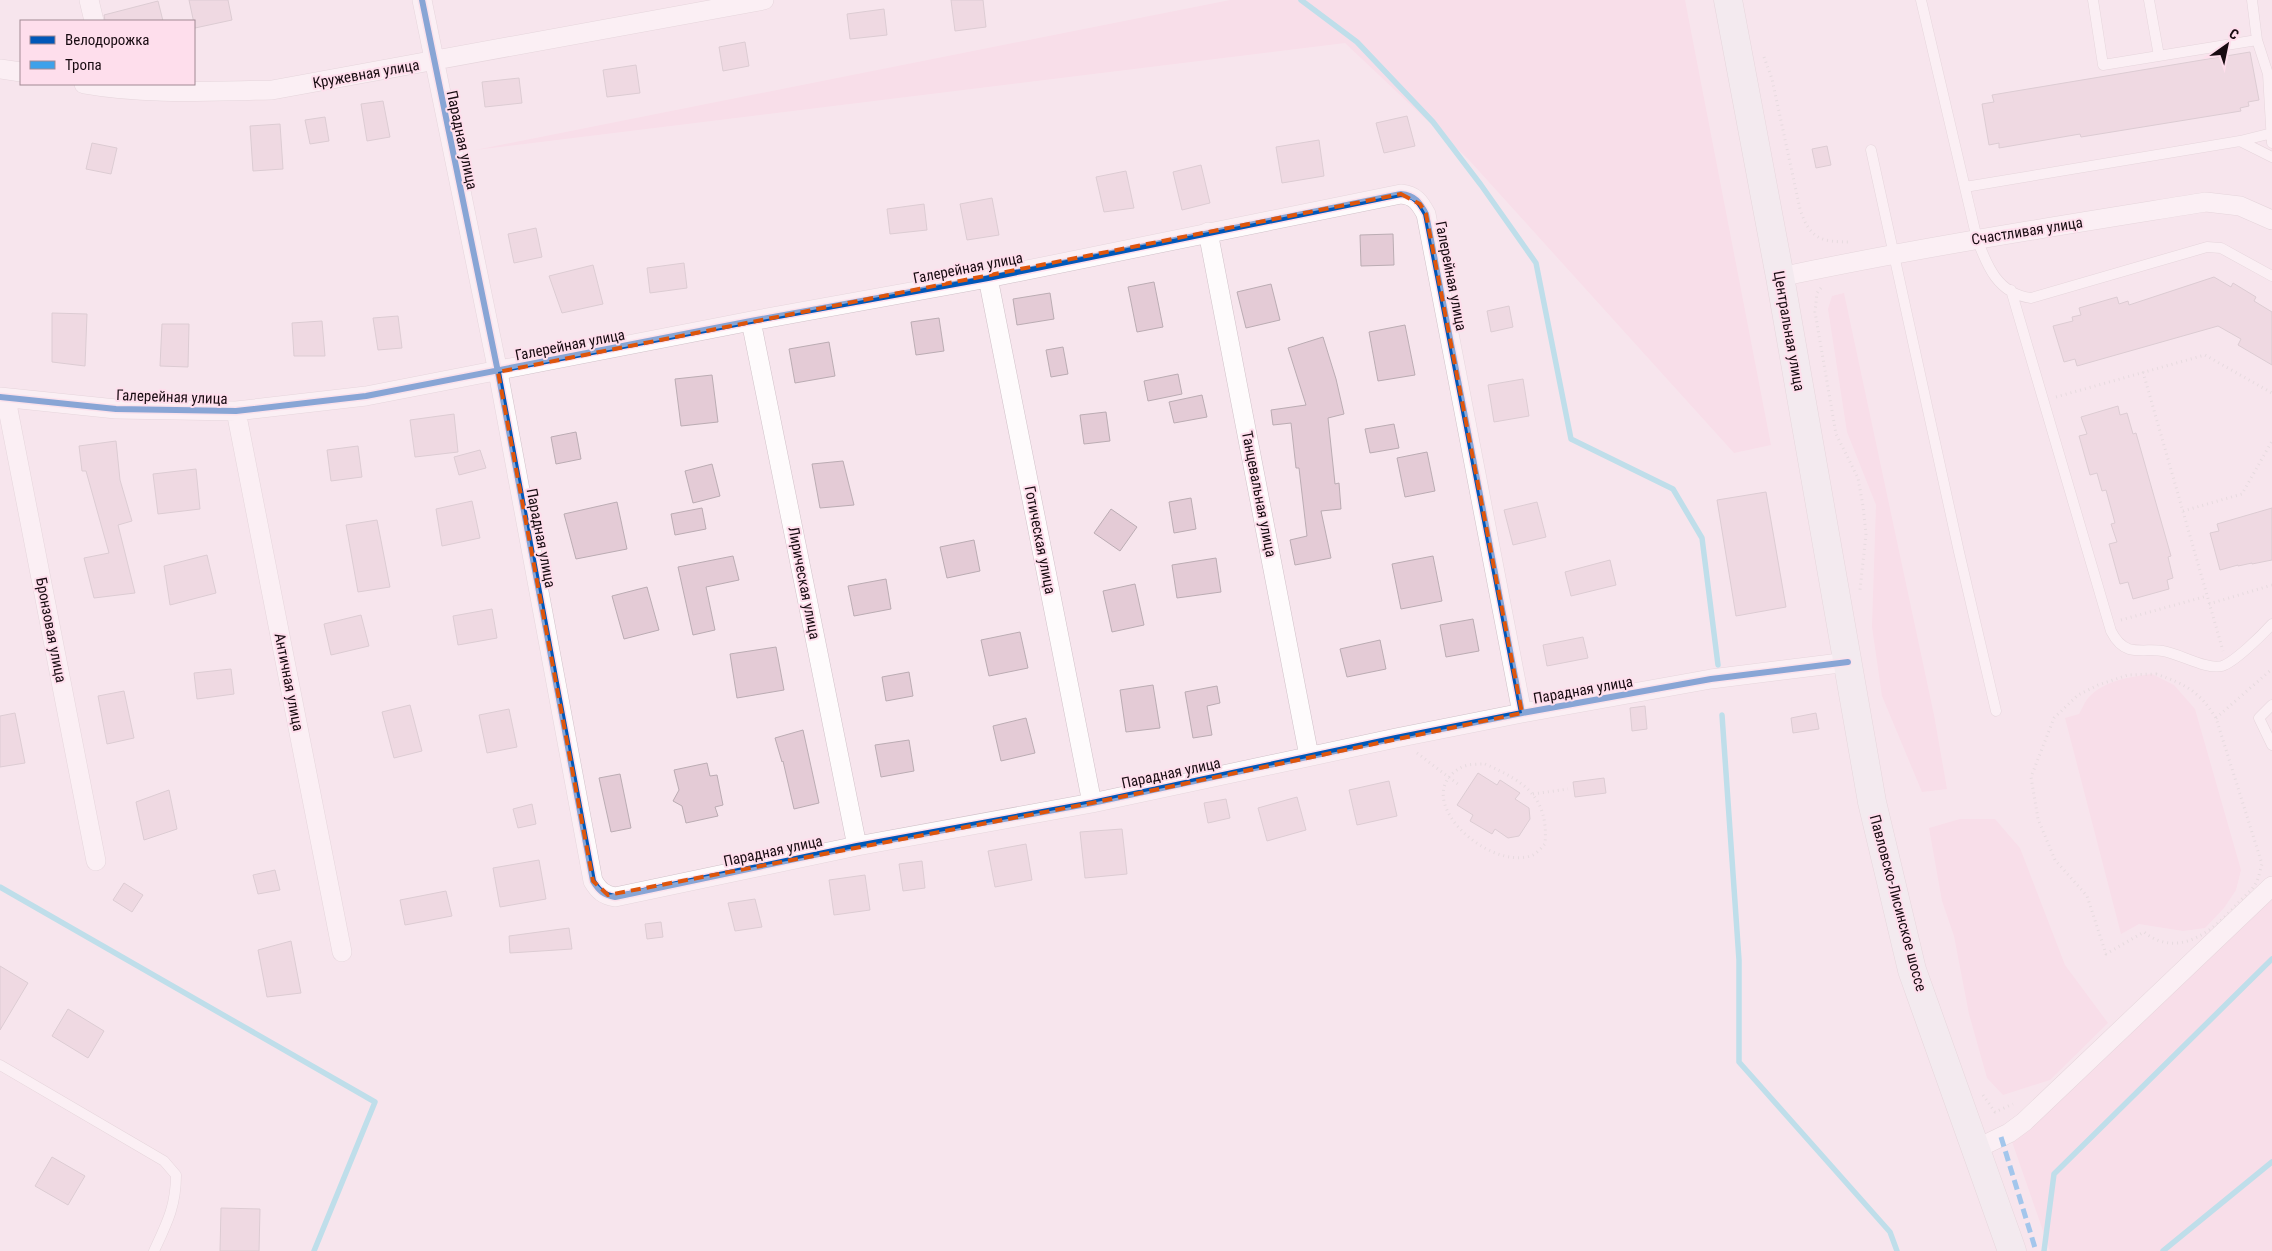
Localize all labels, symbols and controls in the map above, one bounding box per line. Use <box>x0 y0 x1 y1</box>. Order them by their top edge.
legend <box>20 20 195 85</box>
north arrow <box>2202 20 2252 70</box>
text: С <box>2226 25 2242 43</box>
text: Велодорожка <box>65 31 150 49</box>
text: Тропа <box>65 56 102 74</box>
street label: Кружевная улица <box>311 56 421 92</box>
street label: Парадная улица <box>443 89 481 191</box>
street label: Счастливая улица <box>1970 213 2084 249</box>
street label: Галерейная улица <box>1432 220 1470 332</box>
street label: Галерейная улица <box>912 249 1024 287</box>
street label: Центральная улица <box>1770 269 1808 393</box>
street label: Галерейная улица <box>514 326 626 364</box>
street label: Галерейная улица <box>116 386 228 408</box>
street label: Танцевальная улица <box>1238 429 1280 559</box>
street label: Готическая улица <box>1021 484 1059 596</box>
street label: Парадная улица <box>523 487 559 589</box>
street label: Лирическая улица <box>784 525 824 641</box>
street label: Бронзовая улица <box>32 576 70 684</box>
street label: Античная улица <box>271 632 307 732</box>
street label: Парадная улица <box>1532 672 1634 708</box>
street label: Парадная улица <box>1120 754 1222 792</box>
street label: Павловско-Лисинское шоссе <box>1866 813 1930 993</box>
street label: Парадная улица <box>722 832 824 870</box>

